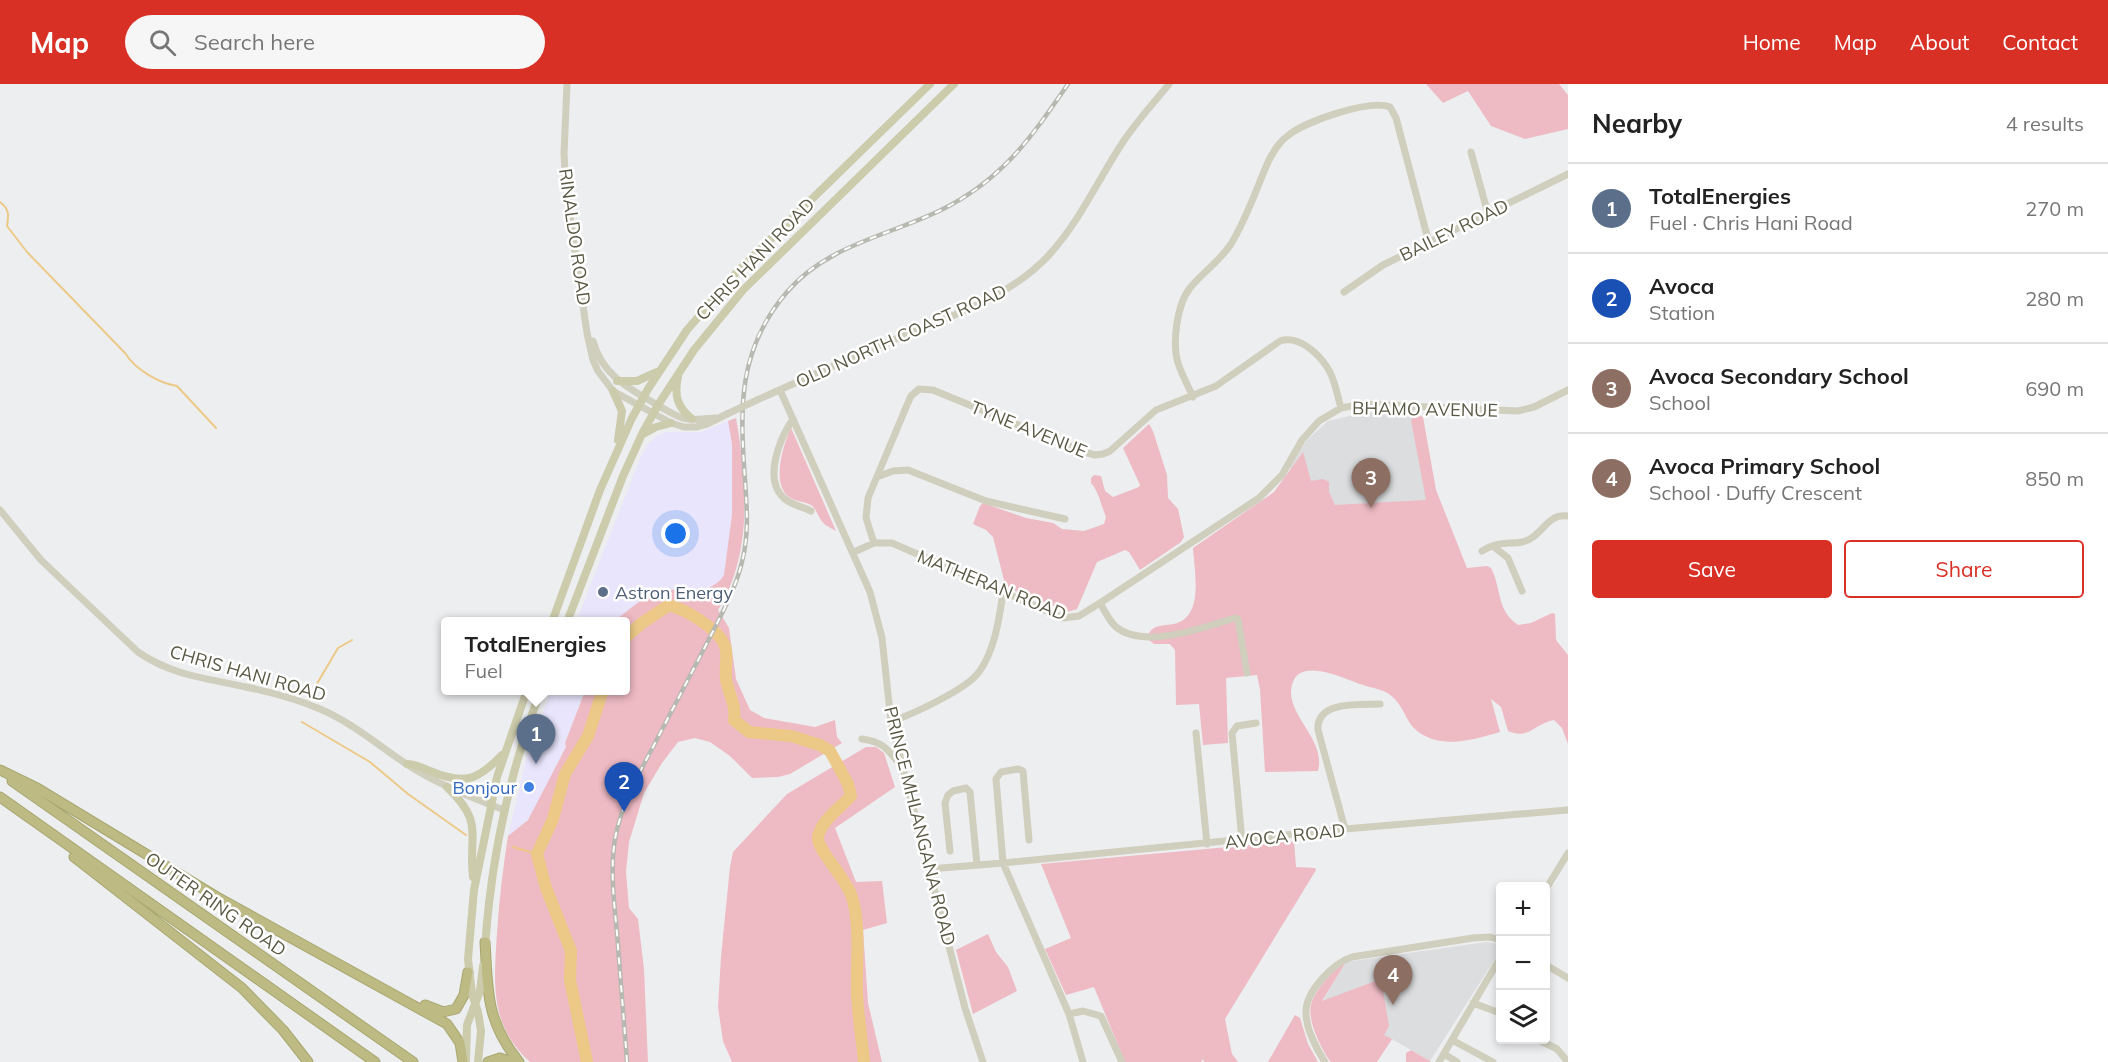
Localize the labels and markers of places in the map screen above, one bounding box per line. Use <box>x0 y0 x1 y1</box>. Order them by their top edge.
pin: 3 <box>1352 458 1390 508</box>
place label: Astron Energy <box>615 581 733 604</box>
marker: Astron Energy <box>596 585 610 599</box>
pin: 1 <box>516 714 556 764</box>
pin: 2 <box>604 762 644 812</box>
place label: Bonjour <box>452 776 517 799</box>
marker: Bonjour <box>522 780 536 794</box>
pin: 4 <box>1374 956 1412 1005</box>

